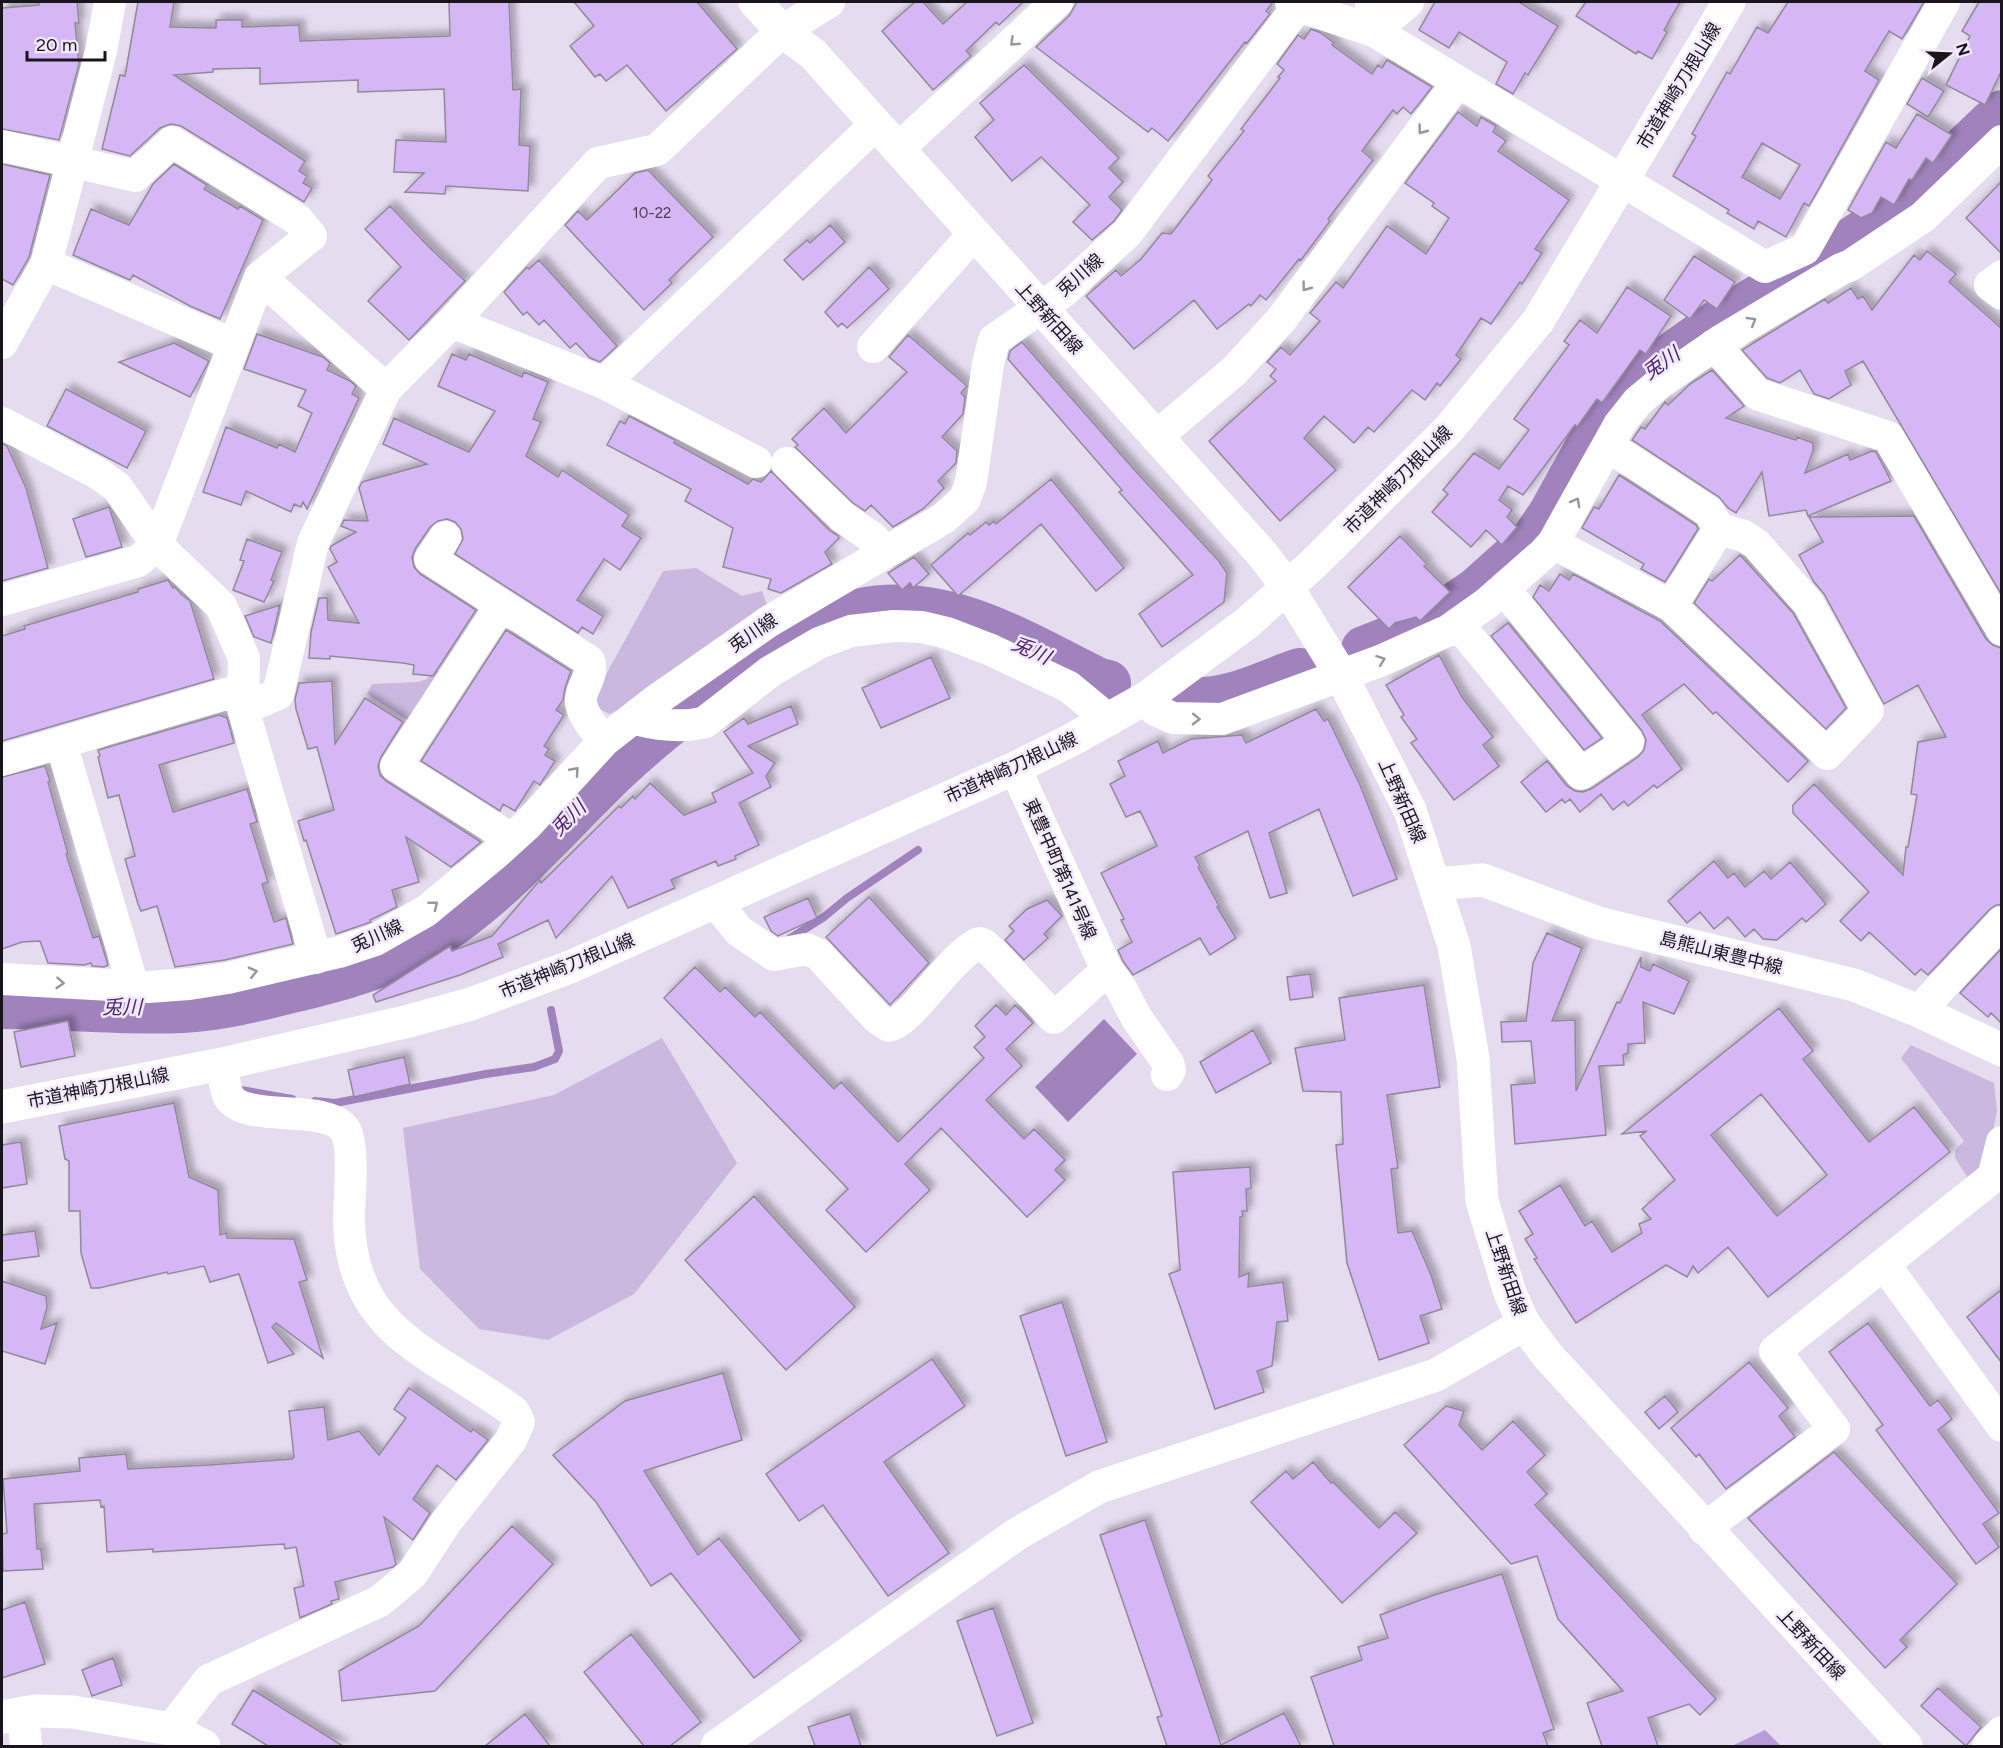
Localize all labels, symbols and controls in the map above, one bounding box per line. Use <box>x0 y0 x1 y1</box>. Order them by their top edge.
street label: 市道神崎刀根山線 <box>1632 19 1726 153</box>
scale bar <box>27 24 105 62</box>
north arrow <box>1919 24 1979 84</box>
text: 20 m <box>36 34 77 56</box>
one-way arrow <box>1011 34 1022 45</box>
text: N <box>1952 41 1974 58</box>
one-way arrow <box>1418 123 1429 134</box>
house number: 10-22 <box>633 204 671 222</box>
street label: 兎川線 <box>1052 249 1108 301</box>
street label: 上野新田線 <box>1011 277 1087 359</box>
one-way arrow <box>1302 280 1313 291</box>
one-way arrow <box>1746 317 1756 329</box>
water label: 兎川 <box>1638 341 1686 384</box>
street label: 市道神崎刀根山線 <box>1339 421 1457 539</box>
one-way arrow <box>1569 498 1581 508</box>
street label: 兎川線 <box>724 609 782 657</box>
water label: 兎川 <box>1008 631 1056 670</box>
one-way arrow <box>1374 655 1385 667</box>
one-way arrow <box>1192 713 1201 725</box>
street label: 市道神崎刀根山線 <box>941 728 1081 808</box>
street label: 上野新田線 <box>1374 755 1430 847</box>
one-way arrow <box>568 767 579 777</box>
water label: 兎川 <box>545 794 592 841</box>
street label: 東豊中町第141号線 <box>1019 795 1101 943</box>
one-way arrow <box>427 901 438 912</box>
street label: 兎川線 <box>348 915 406 957</box>
street label: 島熊山東豊中線 <box>1657 927 1785 979</box>
street label: 市道神崎刀根山線 <box>496 929 638 1003</box>
one-way arrow <box>248 967 258 980</box>
one-way arrow <box>55 976 64 989</box>
water label: 兎川 <box>102 995 144 1019</box>
street label: 市道神崎刀根山線 <box>25 1063 171 1113</box>
street label: 上野新田線 <box>1481 1226 1531 1318</box>
street label: 上野新田線 <box>1772 1604 1850 1684</box>

